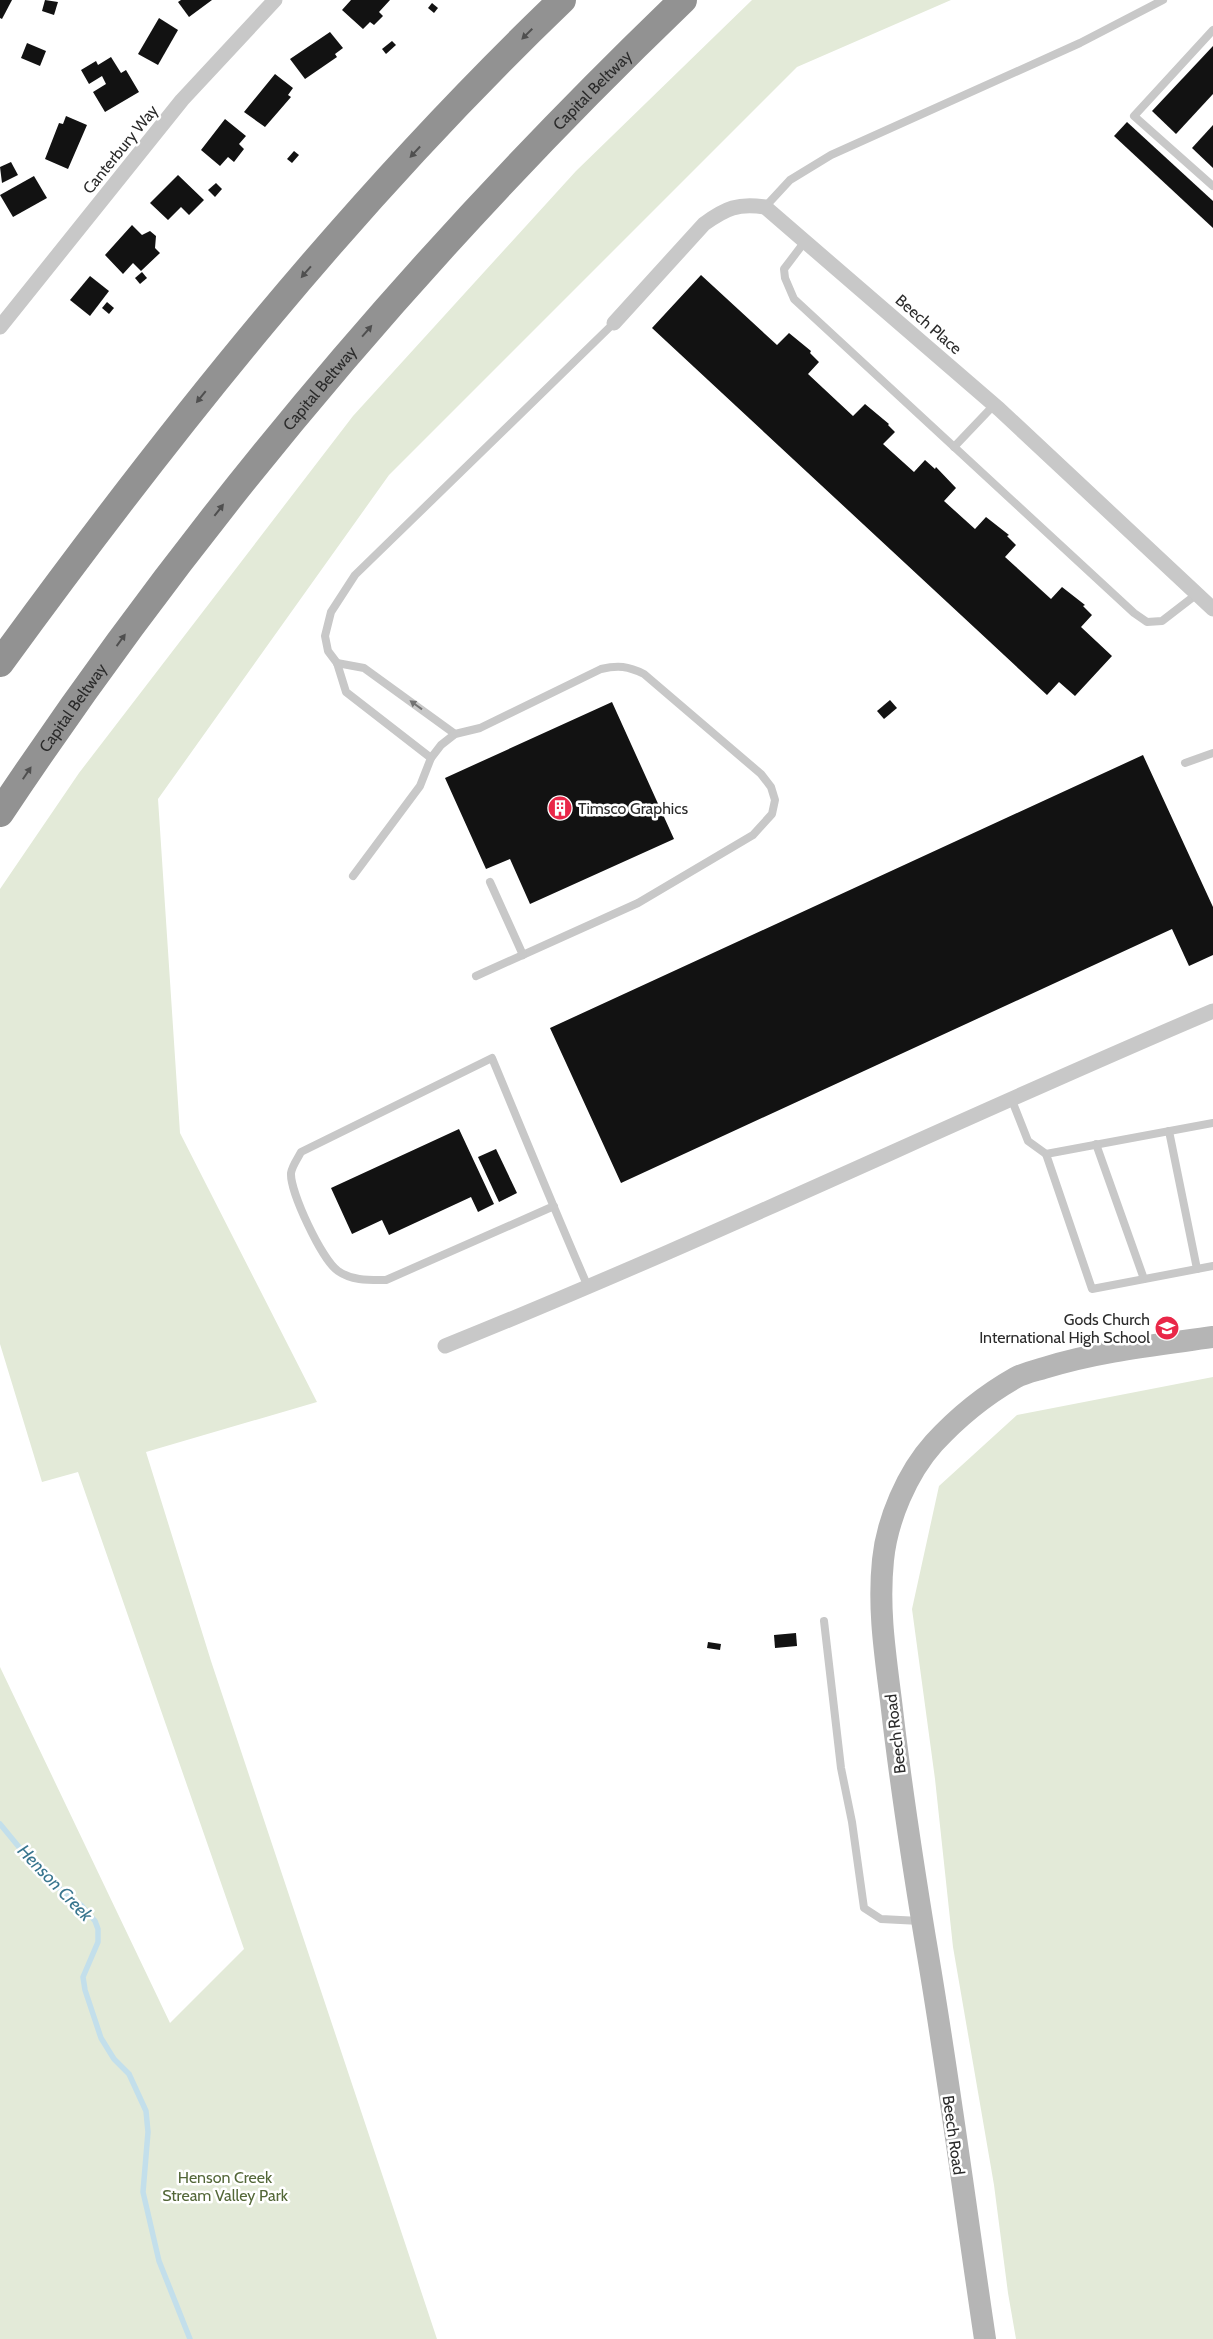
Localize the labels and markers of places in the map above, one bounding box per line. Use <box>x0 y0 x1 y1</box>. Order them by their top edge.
building icon: Timsco Graphics <box>547 795 573 821</box>
place label: Timsco Graphics <box>578 799 689 818</box>
place label: Gods Church International High School <box>979 1310 1150 1347</box>
school or university icon: Gods Church International High School <box>1154 1315 1180 1341</box>

